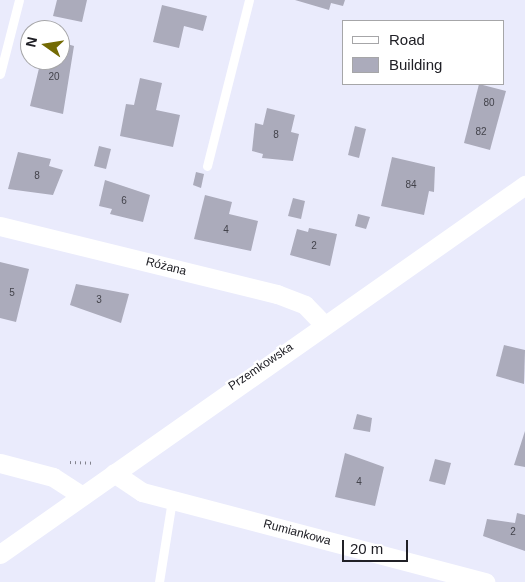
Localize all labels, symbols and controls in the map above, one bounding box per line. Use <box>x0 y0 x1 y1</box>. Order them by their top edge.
north arrow <box>20 20 70 70</box>
legend <box>342 20 505 85</box>
text: Road <box>389 31 425 48</box>
text: N <box>22 35 40 49</box>
text: Building <box>389 56 442 73</box>
house number: 20 <box>48 71 60 83</box>
house number: 80 <box>483 97 495 109</box>
house number: 82 <box>475 126 487 138</box>
house number: 8 <box>273 129 279 141</box>
house number: 8 <box>34 170 40 182</box>
house number: 84 <box>405 179 417 191</box>
house number: 6 <box>121 195 127 207</box>
house number: 4 <box>223 224 229 236</box>
house number: 2 <box>311 240 317 252</box>
street label: Różana <box>144 255 188 279</box>
house number: 5 <box>9 287 15 299</box>
house number: 3 <box>96 294 102 306</box>
street label: Przemkowska <box>226 340 296 394</box>
house number: 4 <box>356 476 362 488</box>
street label: Rumiankowa <box>262 517 332 549</box>
house number: 2 <box>510 526 516 538</box>
scale bar <box>345 530 411 562</box>
text: 20 m <box>350 540 383 557</box>

